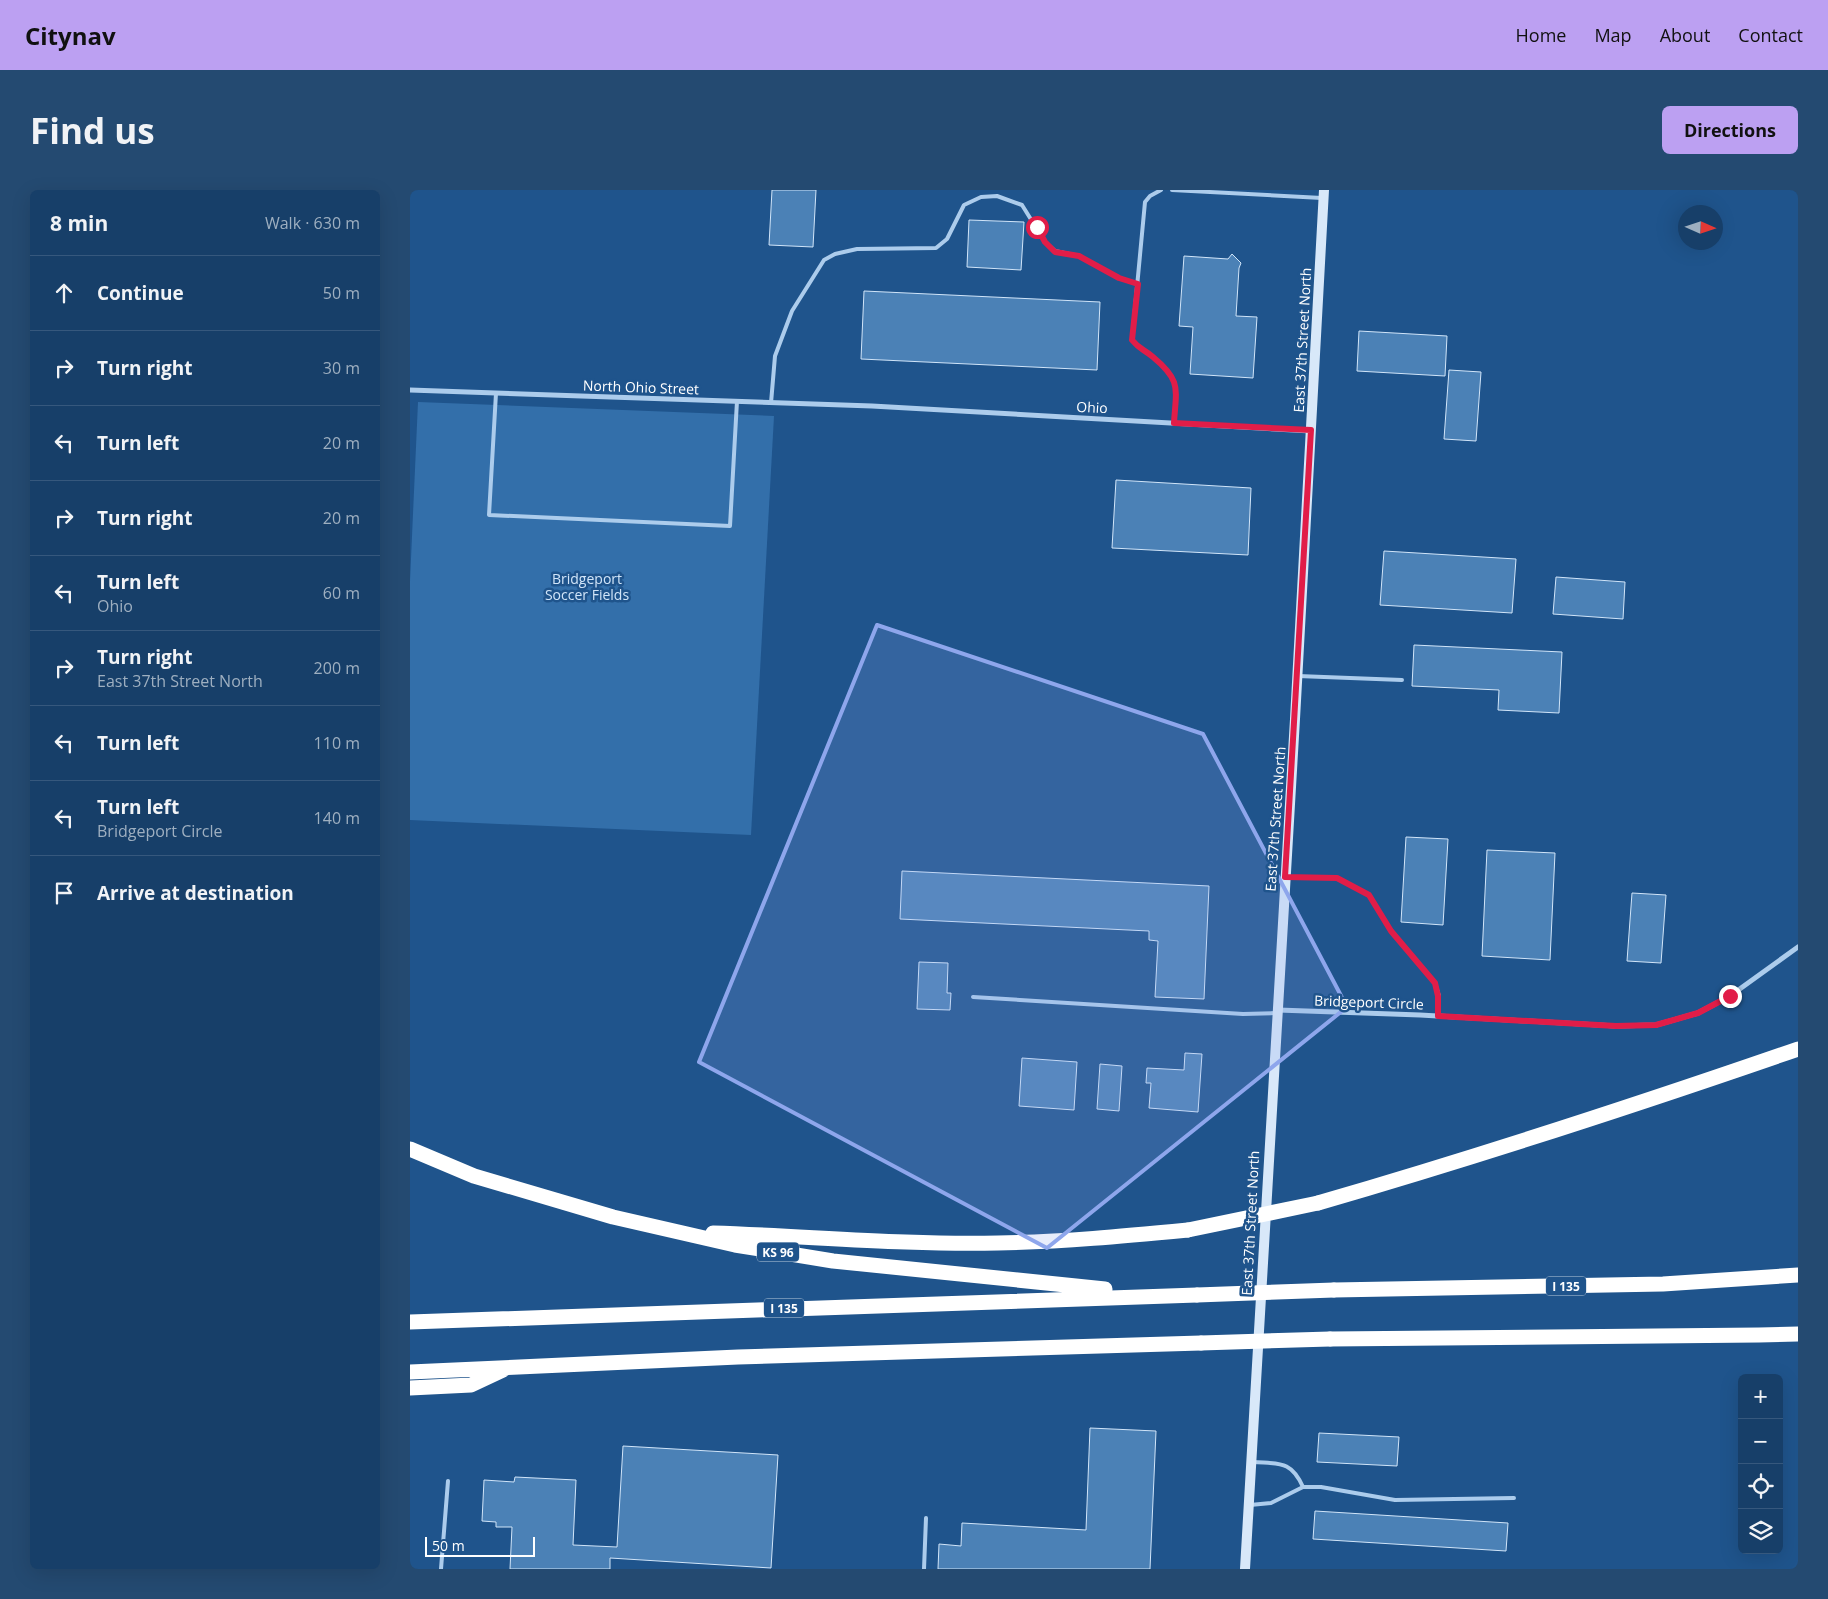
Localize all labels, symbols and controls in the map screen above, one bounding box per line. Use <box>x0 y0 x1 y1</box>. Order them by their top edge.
text: Citynav <box>25 19 116 52</box>
text: Home <box>1516 23 1566 47</box>
text: Map <box>1594 23 1632 47</box>
text: About <box>1660 23 1710 47</box>
text: Contact <box>1738 23 1803 47</box>
button: Directions <box>1662 106 1798 154</box>
text: Find us <box>30 107 155 154</box>
north arrow <box>1678 205 1723 250</box>
text: 8 min <box>50 209 108 237</box>
text: Walk · 630 m <box>265 212 360 234</box>
route start <box>1026 216 1049 239</box>
street label: East 37th Street North <box>1289 267 1315 413</box>
icon: ahead <box>50 279 78 307</box>
text: Continue <box>97 280 184 306</box>
text: 50 m <box>323 282 360 304</box>
icon: right <box>50 354 78 382</box>
text: Turn right <box>97 355 192 381</box>
text: 30 m <box>323 357 360 379</box>
street label: North Ohio Street <box>583 375 699 399</box>
street label: Ohio <box>1076 397 1108 417</box>
icon: left <box>50 429 78 457</box>
text: Turn left <box>97 430 179 456</box>
text: 20 m <box>323 432 360 454</box>
icon: right <box>50 504 78 532</box>
text: Turn right <box>97 505 192 531</box>
text: 20 m <box>323 507 360 529</box>
text: Turn left <box>97 569 179 595</box>
park label: Bridgeport Soccer Fields <box>545 569 629 604</box>
icon: left <box>50 579 78 607</box>
text: 60 m <box>323 582 360 604</box>
text: Ohio <box>97 595 133 617</box>
text: Turn right <box>97 644 192 670</box>
icon: right <box>50 654 78 682</box>
text: 200 m <box>314 657 360 679</box>
text: East 37th Street North <box>97 670 263 692</box>
icon: left <box>50 729 78 757</box>
text: Turn left <box>97 730 179 756</box>
text: 110 m <box>314 732 360 754</box>
street label: East 37th Street North <box>1260 746 1290 892</box>
text: Turn left <box>97 794 179 820</box>
icon: left <box>50 804 78 832</box>
text: 140 m <box>314 807 360 829</box>
text: Bridgeport Circle <box>97 820 223 842</box>
icon: arrive <box>50 879 78 907</box>
text: Arrive at destination <box>97 880 294 906</box>
route end <box>1719 985 1742 1008</box>
street label: Bridgeport Circle <box>1314 991 1424 1013</box>
street label: East 37th Street North <box>1237 1150 1263 1296</box>
road number: KS 96 <box>757 1242 799 1262</box>
road number: I 135 <box>1546 1276 1586 1296</box>
road number: I 135 <box>764 1298 804 1318</box>
map controls <box>1738 1374 1783 1554</box>
button: + <box>1738 1374 1783 1419</box>
button: − <box>1738 1419 1783 1464</box>
button: locate <box>1738 1464 1783 1509</box>
button: layers <box>1738 1509 1783 1554</box>
scale bar <box>425 1534 535 1557</box>
text: 50 m <box>432 1536 465 1555</box>

